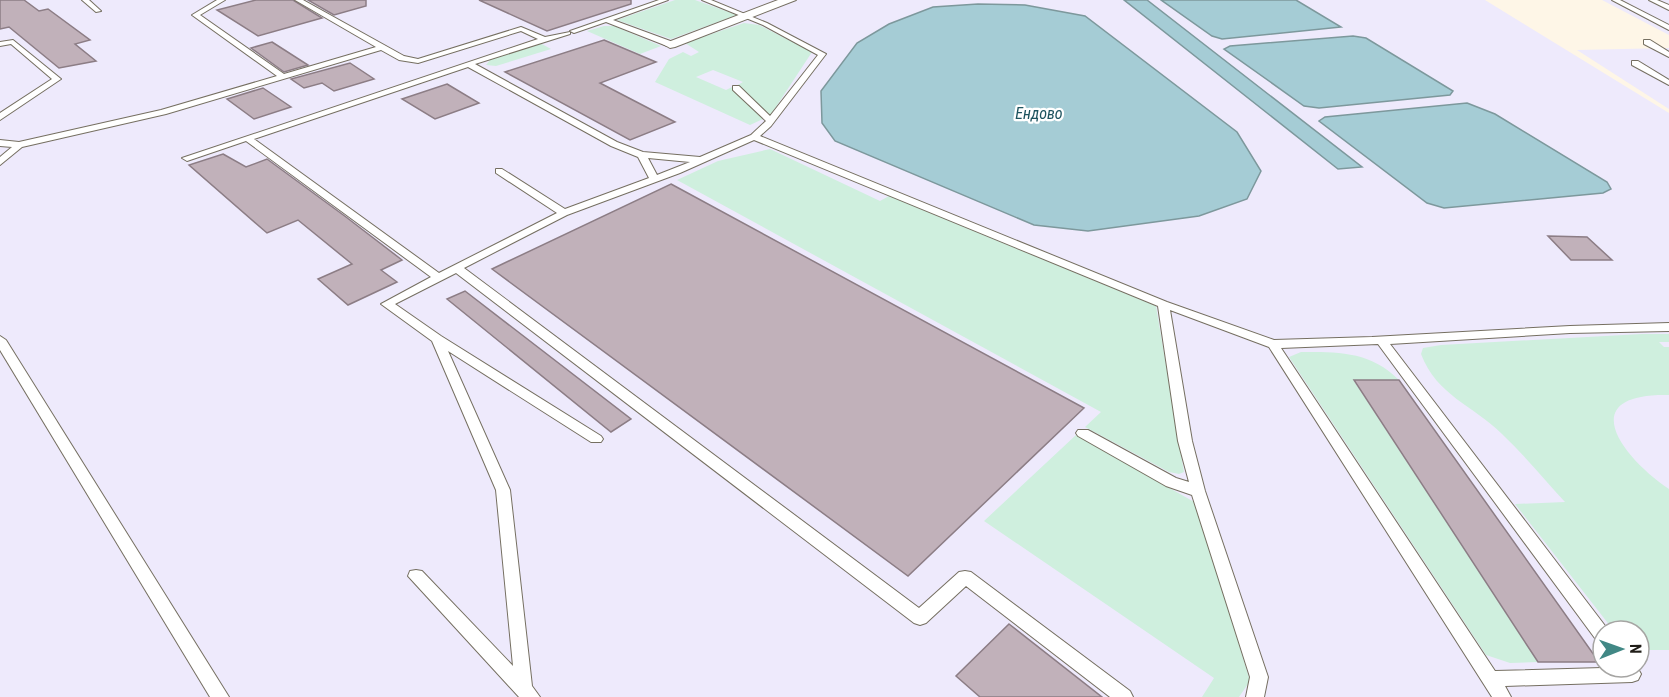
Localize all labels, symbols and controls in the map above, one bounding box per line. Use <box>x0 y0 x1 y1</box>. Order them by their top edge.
water label: Ендово <box>1015 104 1063 123</box>
north arrow <box>1591 619 1651 679</box>
text: N <box>1626 644 1645 654</box>

